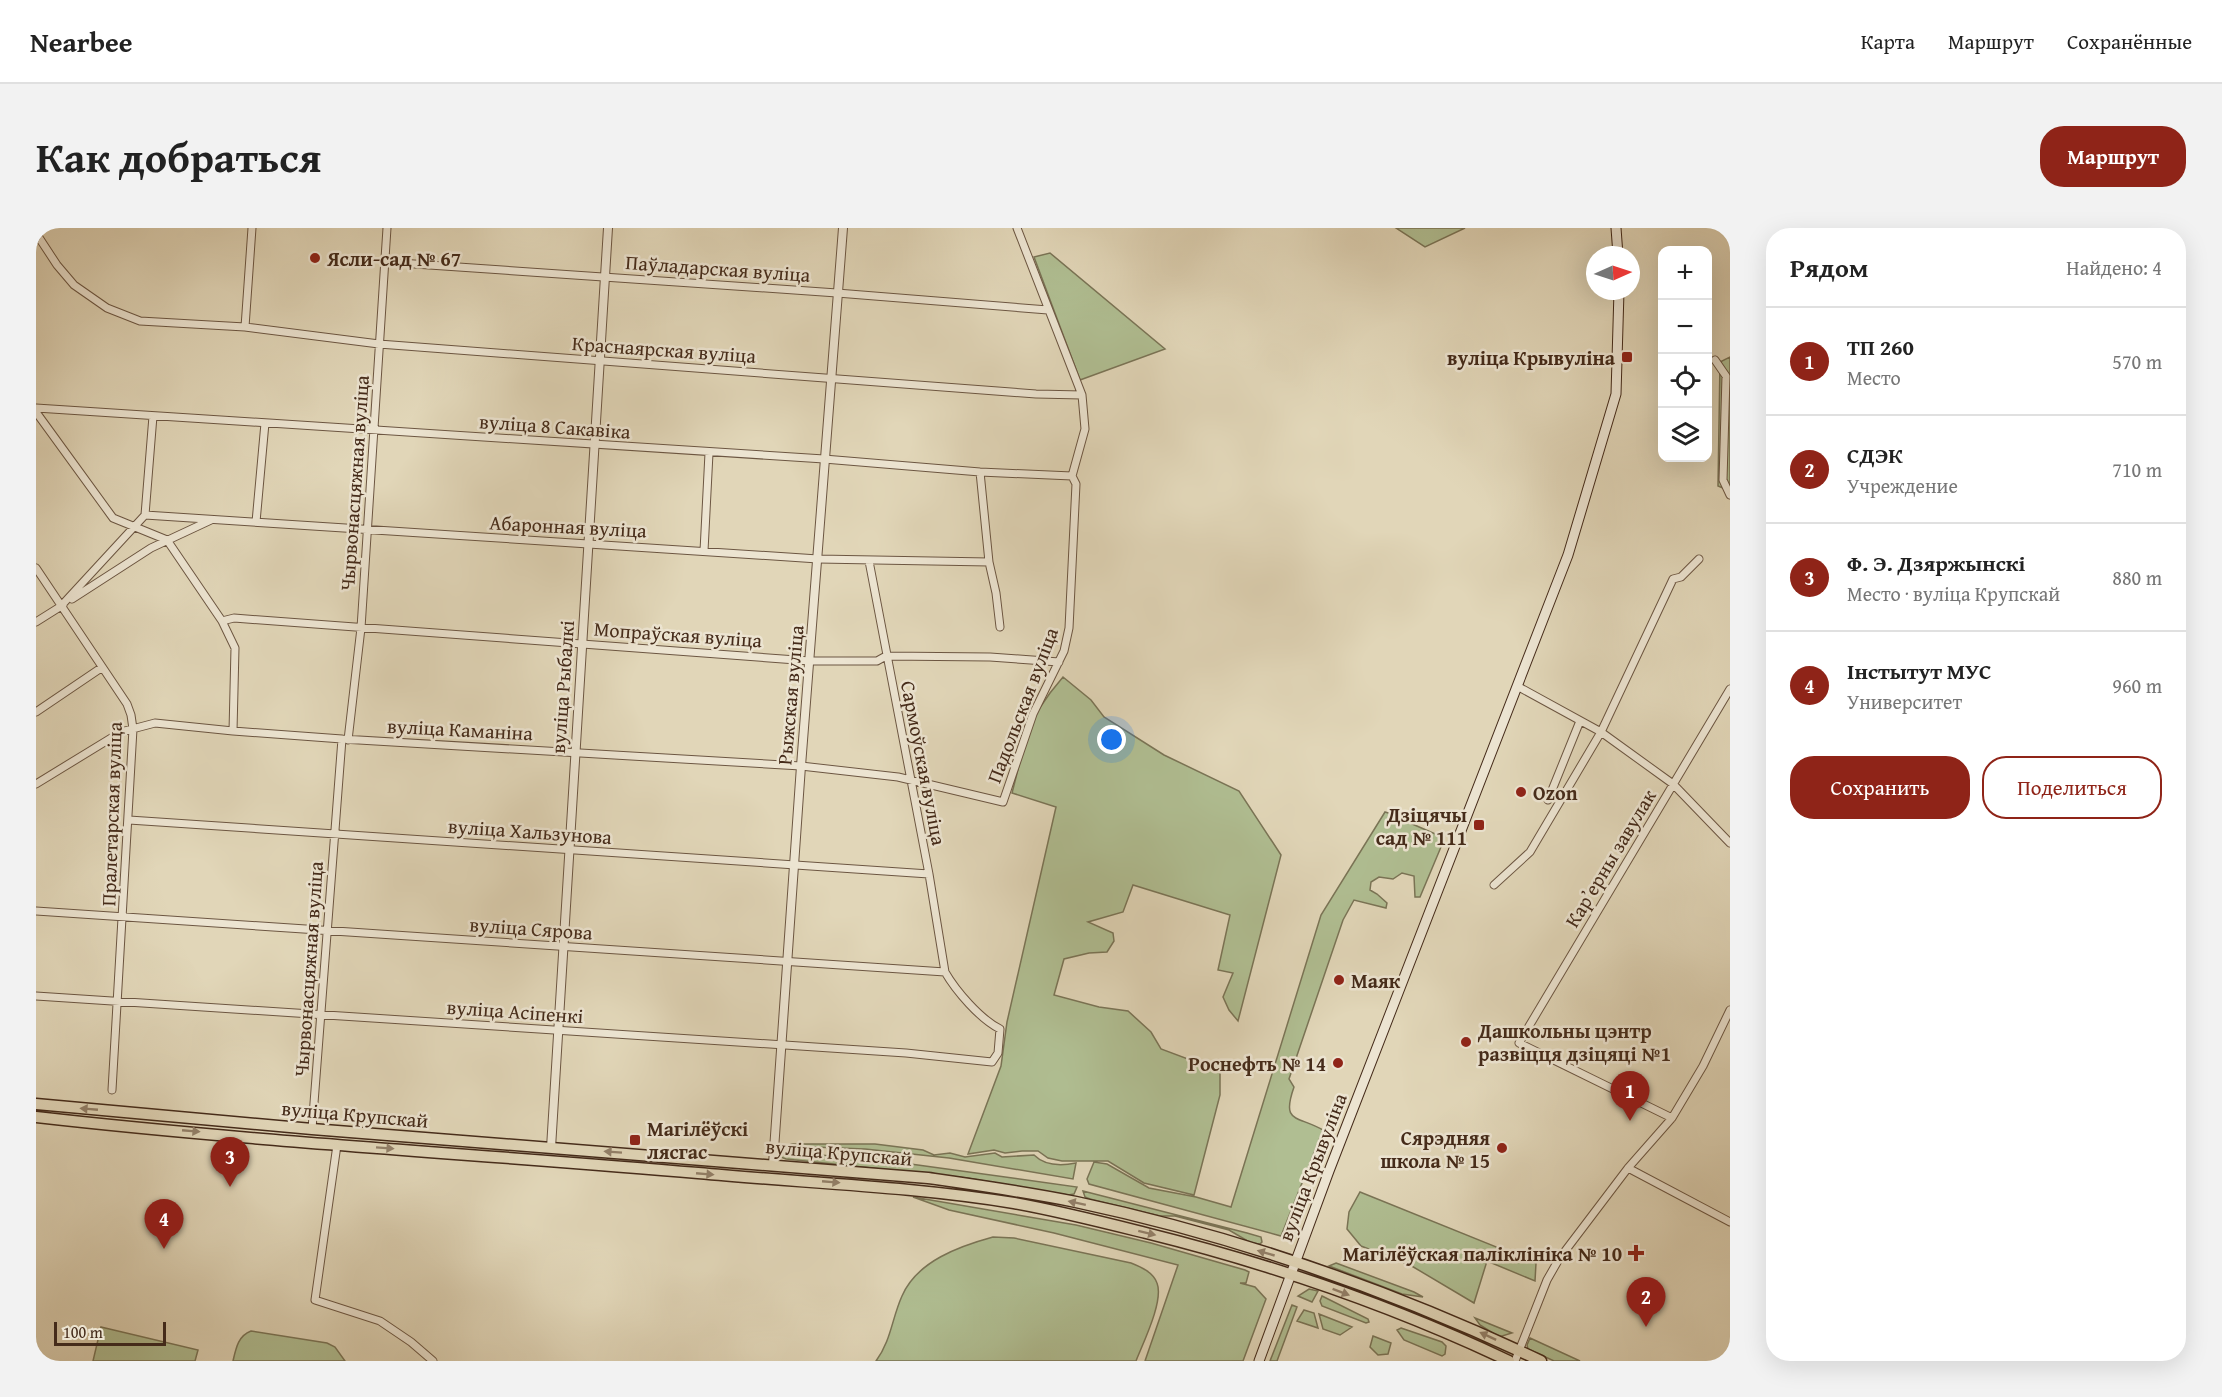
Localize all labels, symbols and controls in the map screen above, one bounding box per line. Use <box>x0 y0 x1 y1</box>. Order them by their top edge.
text: Nearbee <box>30 21 133 62</box>
text: Карта <box>1861 26 1915 57</box>
text: Маршрут <box>1948 26 2034 57</box>
text: Сохранённые <box>2067 26 2192 57</box>
text: Как добраться <box>36 126 321 187</box>
button: Маршрут <box>2040 126 2186 187</box>
place label: Ясли-сад № 67 <box>326 244 461 273</box>
north arrow <box>1586 246 1640 300</box>
map controls <box>1658 246 1712 462</box>
button: + <box>1658 246 1712 300</box>
street label: Паўладарская вуліца <box>625 247 812 289</box>
text: Рядом <box>1790 248 1868 287</box>
marker: Ясли-сад № 67 <box>308 251 322 265</box>
text: Найдено: 4 <box>2066 253 2162 282</box>
button: − <box>1658 300 1712 354</box>
street label: Краснаярская вуліца <box>571 328 757 370</box>
text: ТП 260 <box>1847 331 1914 363</box>
place label: вуліца Крывуліна <box>1447 343 1616 372</box>
text: 1 <box>1804 347 1815 376</box>
text: 570 m <box>2112 347 2162 376</box>
marker: вуліца Крывуліна <box>1620 350 1634 364</box>
button: locate <box>1658 354 1712 408</box>
text: Место <box>1847 363 1901 392</box>
street label: Чырвонасцяжная вуліца <box>332 374 376 592</box>
street label: вуліца 8 Сакавіка <box>478 406 632 446</box>
button: layers <box>1658 408 1712 462</box>
text: СДЭК <box>1847 439 1903 471</box>
text: 2 <box>1804 455 1815 484</box>
text: 710 m <box>2112 455 2162 484</box>
text: Учреждение <box>1847 471 1958 500</box>
street label: Абаронная вуліца <box>489 507 648 545</box>
text: Ф. Э. Дзяржынскі <box>1847 547 2025 579</box>
text: 3 <box>1804 563 1815 592</box>
text: 880 m <box>2112 563 2162 592</box>
text: Место · вуліца Крупскай <box>1847 579 2060 608</box>
street label: Мопраўская вуліца <box>593 614 764 654</box>
street label: вуліца Рыбалкі <box>543 619 581 755</box>
street label: Падольская вуліца <box>979 622 1065 787</box>
street label: Рыжская вуліца <box>769 623 811 766</box>
text: Інстытут МУС <box>1847 655 1991 687</box>
text: 4 <box>1804 671 1815 700</box>
text: 960 m <box>2112 671 2162 700</box>
street label: Сармоўская вуліца <box>894 678 954 848</box>
text: Университет <box>1847 687 1962 716</box>
street label: вуліца Каманіна <box>386 711 534 747</box>
street label: Пралетарская вуліца <box>93 721 129 907</box>
your location <box>1097 725 1126 754</box>
button: Сохранить <box>1790 756 1970 819</box>
button: Поделиться <box>1982 756 2162 819</box>
place label: Ozon <box>1533 778 1578 807</box>
street label: Карʼерны завулак <box>1557 783 1663 933</box>
marker: Ozon <box>1514 785 1528 799</box>
place label: Дзіцячы сад № 111 <box>1376 800 1468 852</box>
street label: вуліца Хальзунова <box>447 811 613 851</box>
marker: Дзіцячы сад № 111 <box>1472 818 1486 832</box>
street label: Чырвонасцяжная вуліца <box>286 860 330 1078</box>
street label: вуліца Сярова <box>469 909 594 947</box>
place label: Маяк <box>1351 966 1401 995</box>
marker: Маяк <box>1332 973 1346 987</box>
street label: вуліца Асіпенкі <box>446 992 585 1030</box>
place label: Дашкольны цэнтр развіцця дзіцяці №1 <box>1477 1016 1671 1068</box>
marker: Дашкольны цэнтр развіцця дзіцяці №1 <box>1459 1035 1473 1049</box>
place label: Роснефть № 14 <box>1188 1049 1326 1078</box>
marker: Роснефть № 14 <box>1331 1056 1345 1070</box>
pin: 1 <box>1610 1072 1650 1121</box>
street label: вуліца Крывуліна <box>1270 1088 1354 1245</box>
street label: вуліца Крупскай <box>280 1093 430 1135</box>
one-way arrow <box>79 1104 98 1114</box>
place label: Магілёўскі лясгас <box>647 1114 748 1166</box>
place label: Сярэдняя школа № 15 <box>1380 1123 1490 1175</box>
one-way arrow <box>181 1126 200 1136</box>
street label: вуліца Крупскай <box>764 1131 914 1173</box>
marker: Магілёўскі лясгас <box>628 1133 642 1147</box>
pin: 3 <box>210 1138 250 1187</box>
marker: Сярэдняя школа № 15 <box>1495 1141 1509 1155</box>
one-way arrow <box>375 1143 394 1153</box>
one-way arrow <box>603 1147 622 1156</box>
one-way arrow <box>696 1169 715 1179</box>
one-way arrow <box>821 1177 840 1187</box>
one-way arrow <box>1068 1198 1087 1207</box>
pin: 4 <box>144 1200 184 1249</box>
one-way arrow <box>1138 1229 1156 1239</box>
place label: Магілёўская паліклініка № 10 <box>1343 1239 1622 1268</box>
marker: Магілёўская паліклініка № 10 <box>1627 1244 1645 1262</box>
one-way arrow <box>1257 1248 1275 1257</box>
pin: 2 <box>1626 1278 1666 1327</box>
one-way arrow <box>1332 1287 1350 1297</box>
scale bar <box>54 1319 166 1346</box>
text: 100 m <box>63 1320 103 1344</box>
one-way arrow <box>1479 1332 1496 1341</box>

